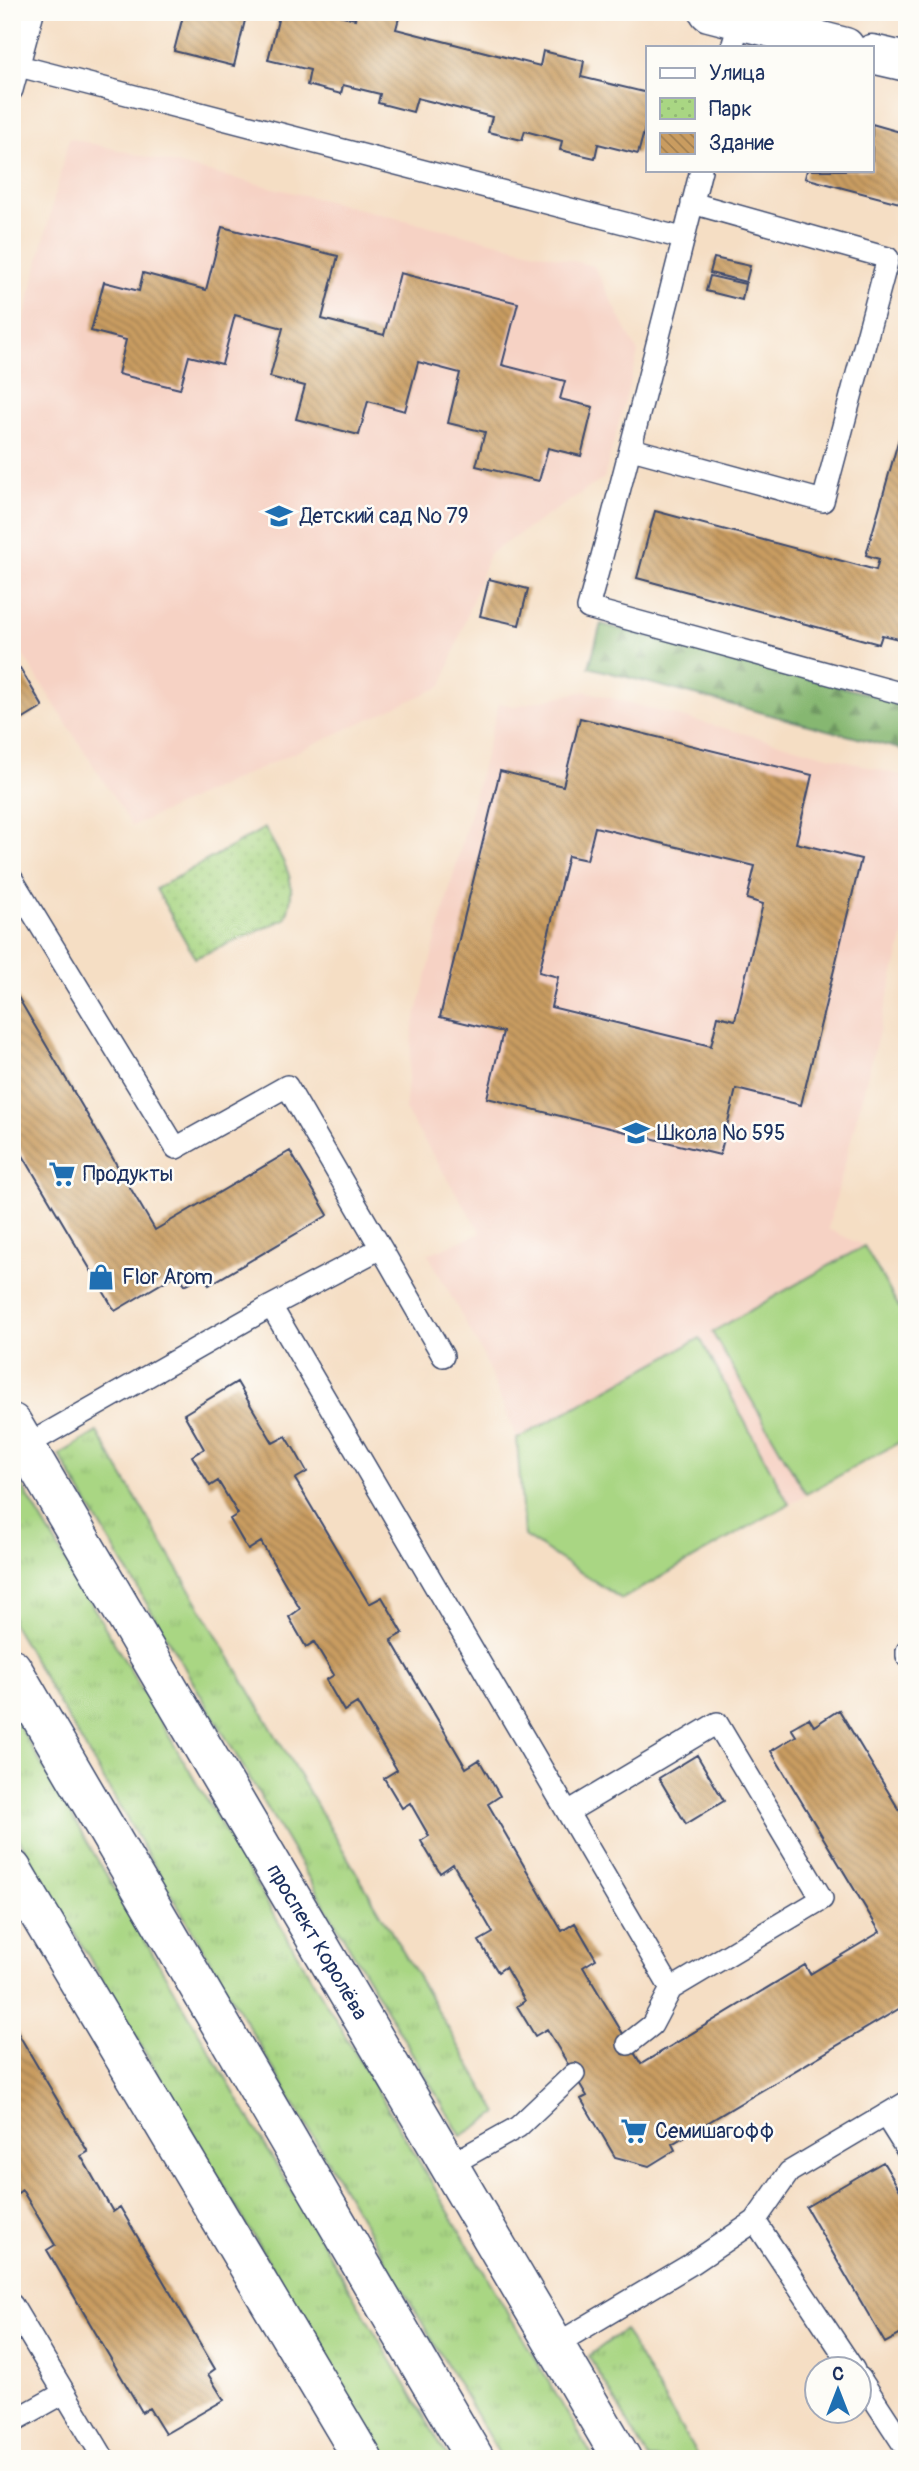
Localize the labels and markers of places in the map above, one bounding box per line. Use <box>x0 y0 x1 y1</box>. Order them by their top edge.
school or university icon: Детский сад № 79 <box>264 501 294 531</box>
place label: Детский сад № 79 <box>299 503 469 530</box>
school or university icon: Школа № 595 <box>621 1118 651 1148</box>
place label: Школа № 595 <box>657 1120 785 1147</box>
supermarket icon: Продукты <box>47 1159 77 1189</box>
place label: Продукты <box>83 1161 173 1188</box>
shop icon: Flor Arom <box>86 1262 116 1292</box>
place label: Flor Arom <box>122 1264 213 1291</box>
supermarket icon: Семишагофф <box>619 2116 649 2146</box>
place label: Семишагофф <box>655 2118 774 2145</box>

